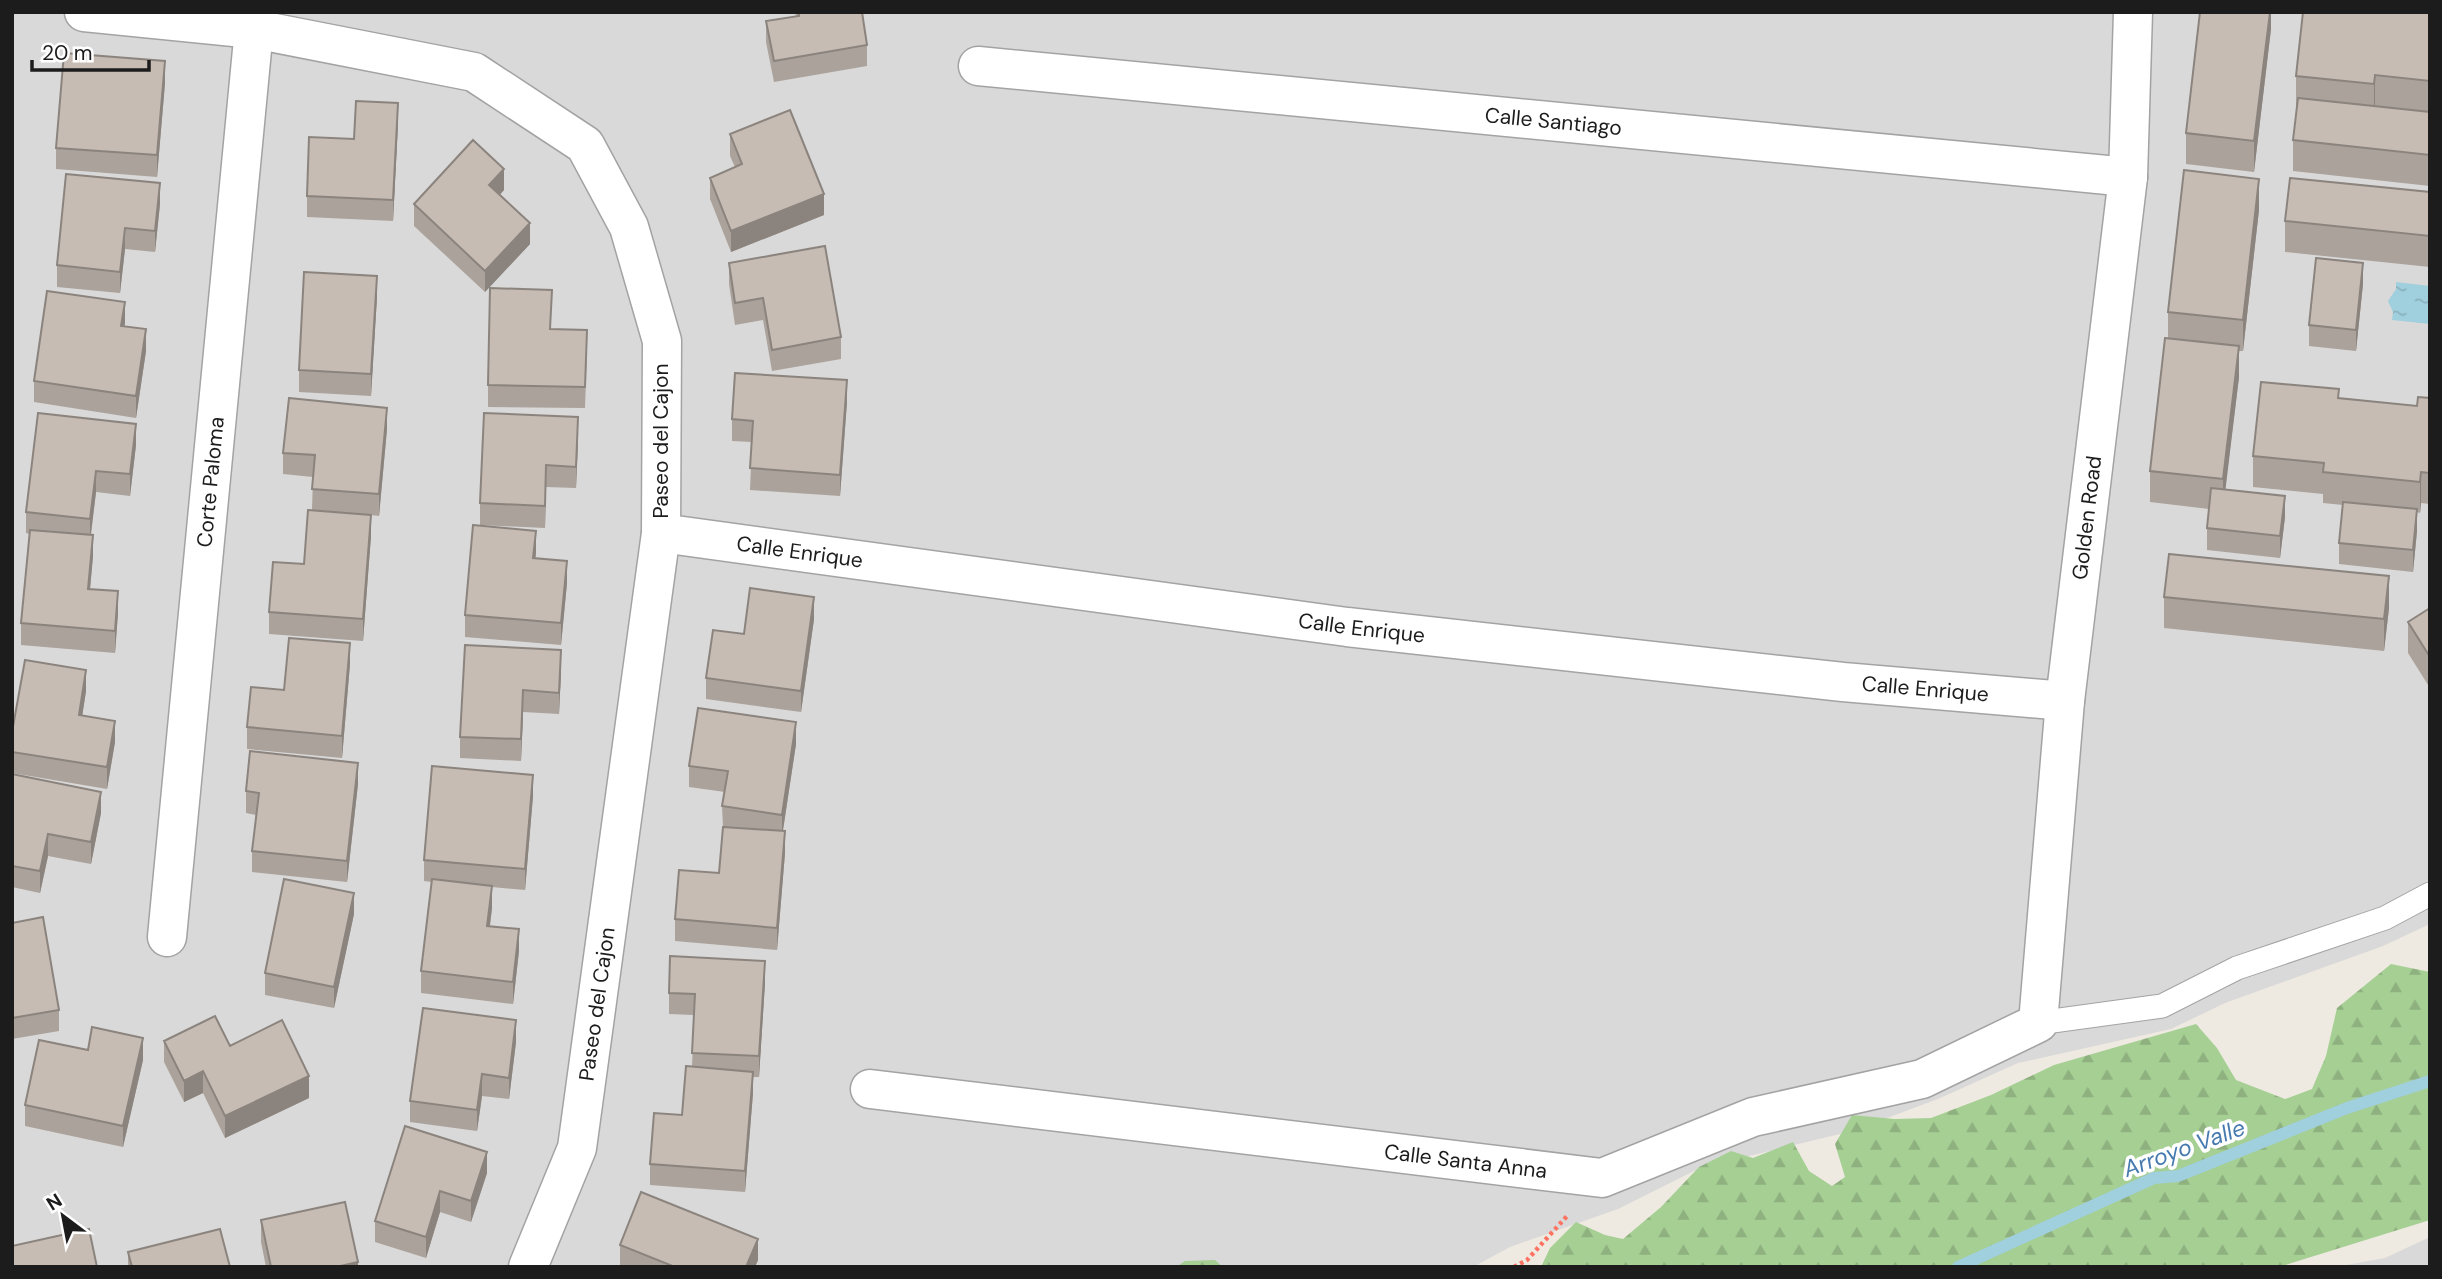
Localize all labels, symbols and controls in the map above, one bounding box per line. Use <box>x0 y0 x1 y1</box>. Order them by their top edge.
scale bar <box>32 28 149 72</box>
text: 20 m <box>42 39 93 67</box>
street label: Calle Santiago <box>1484 101 1623 142</box>
street label: Paseo del Cajon <box>647 363 675 519</box>
street label: Corte Paloma <box>190 415 231 549</box>
street label: Golden Road <box>2066 454 2108 581</box>
street label: Calle Enrique <box>735 529 865 575</box>
street label: Calle Enrique <box>1296 606 1426 650</box>
street label: Calle Enrique <box>1861 670 1990 708</box>
street label: Paseo del Cajon <box>572 925 622 1083</box>
water label: Arroyo Valle <box>2118 1112 2249 1184</box>
street label: Calle Santa Anna <box>1383 1138 1549 1185</box>
north arrow <box>28 1181 98 1251</box>
text: N <box>42 1188 67 1216</box>

